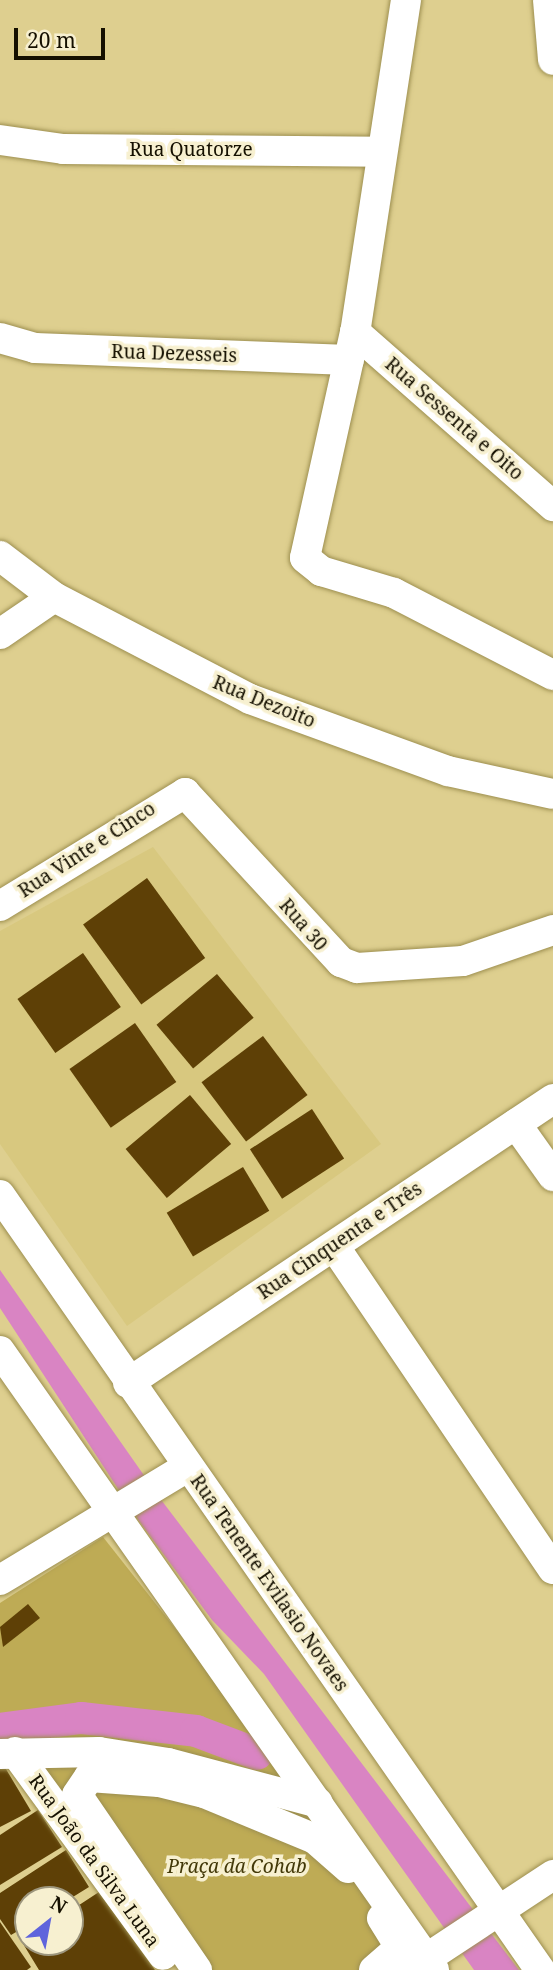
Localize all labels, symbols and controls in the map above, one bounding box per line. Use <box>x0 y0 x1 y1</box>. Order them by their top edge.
scale bar <box>18 14 108 58</box>
text: 20 m <box>27 26 76 54</box>
street label: Rua Quatorze <box>129 139 253 161</box>
street label: Rua Dezesseis <box>111 340 237 368</box>
street label: Rua Sessenta e Oito <box>380 353 528 485</box>
street label: Rua Dezoito <box>209 671 319 733</box>
street label: Rua Vinte e Cinco <box>14 797 160 903</box>
street label: Rua 30 <box>274 894 332 956</box>
street label: Rua Cinquenta e Três <box>254 1178 426 1304</box>
street label: Rua Tenente Evilasio Novaes <box>185 1470 353 1696</box>
street label: Rua João da Silva Luna <box>24 1770 164 1952</box>
park label: Praça da Cohab <box>167 1856 307 1878</box>
north arrow <box>14 1886 84 1956</box>
text: N <box>46 1890 72 1920</box>

